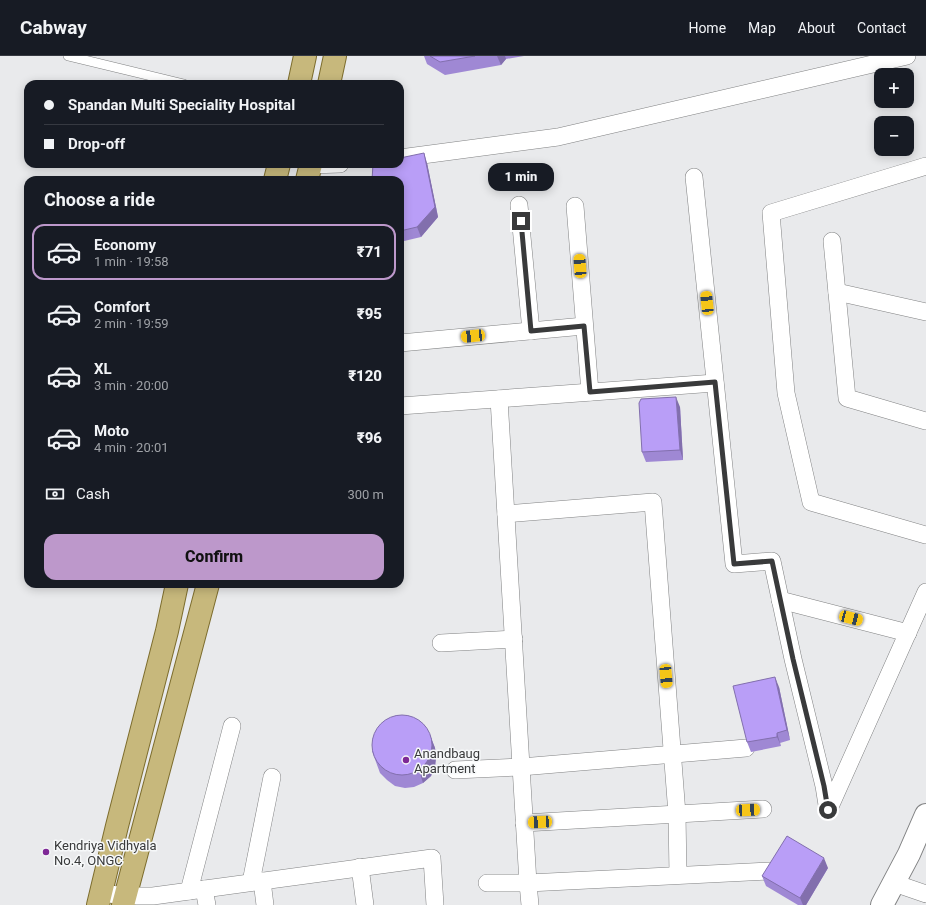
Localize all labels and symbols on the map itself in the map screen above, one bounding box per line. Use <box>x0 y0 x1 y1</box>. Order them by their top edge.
callout: 1 min <box>488 163 554 191</box>
route end <box>512 212 530 230</box>
car <box>573 254 587 278</box>
car <box>700 290 714 316</box>
car <box>460 329 486 343</box>
car <box>838 609 864 627</box>
car <box>659 664 673 688</box>
place label: Anandbaug Apartment <box>414 746 480 776</box>
marker: Anandbaug Apartment <box>401 755 411 765</box>
route start <box>819 801 837 819</box>
car <box>736 803 760 817</box>
car <box>528 815 552 829</box>
place label: Kendriya Vidhyala No.4, ONGC <box>54 838 157 868</box>
marker: Kendriya Vidhyala No.4, ONGC <box>41 847 51 857</box>

